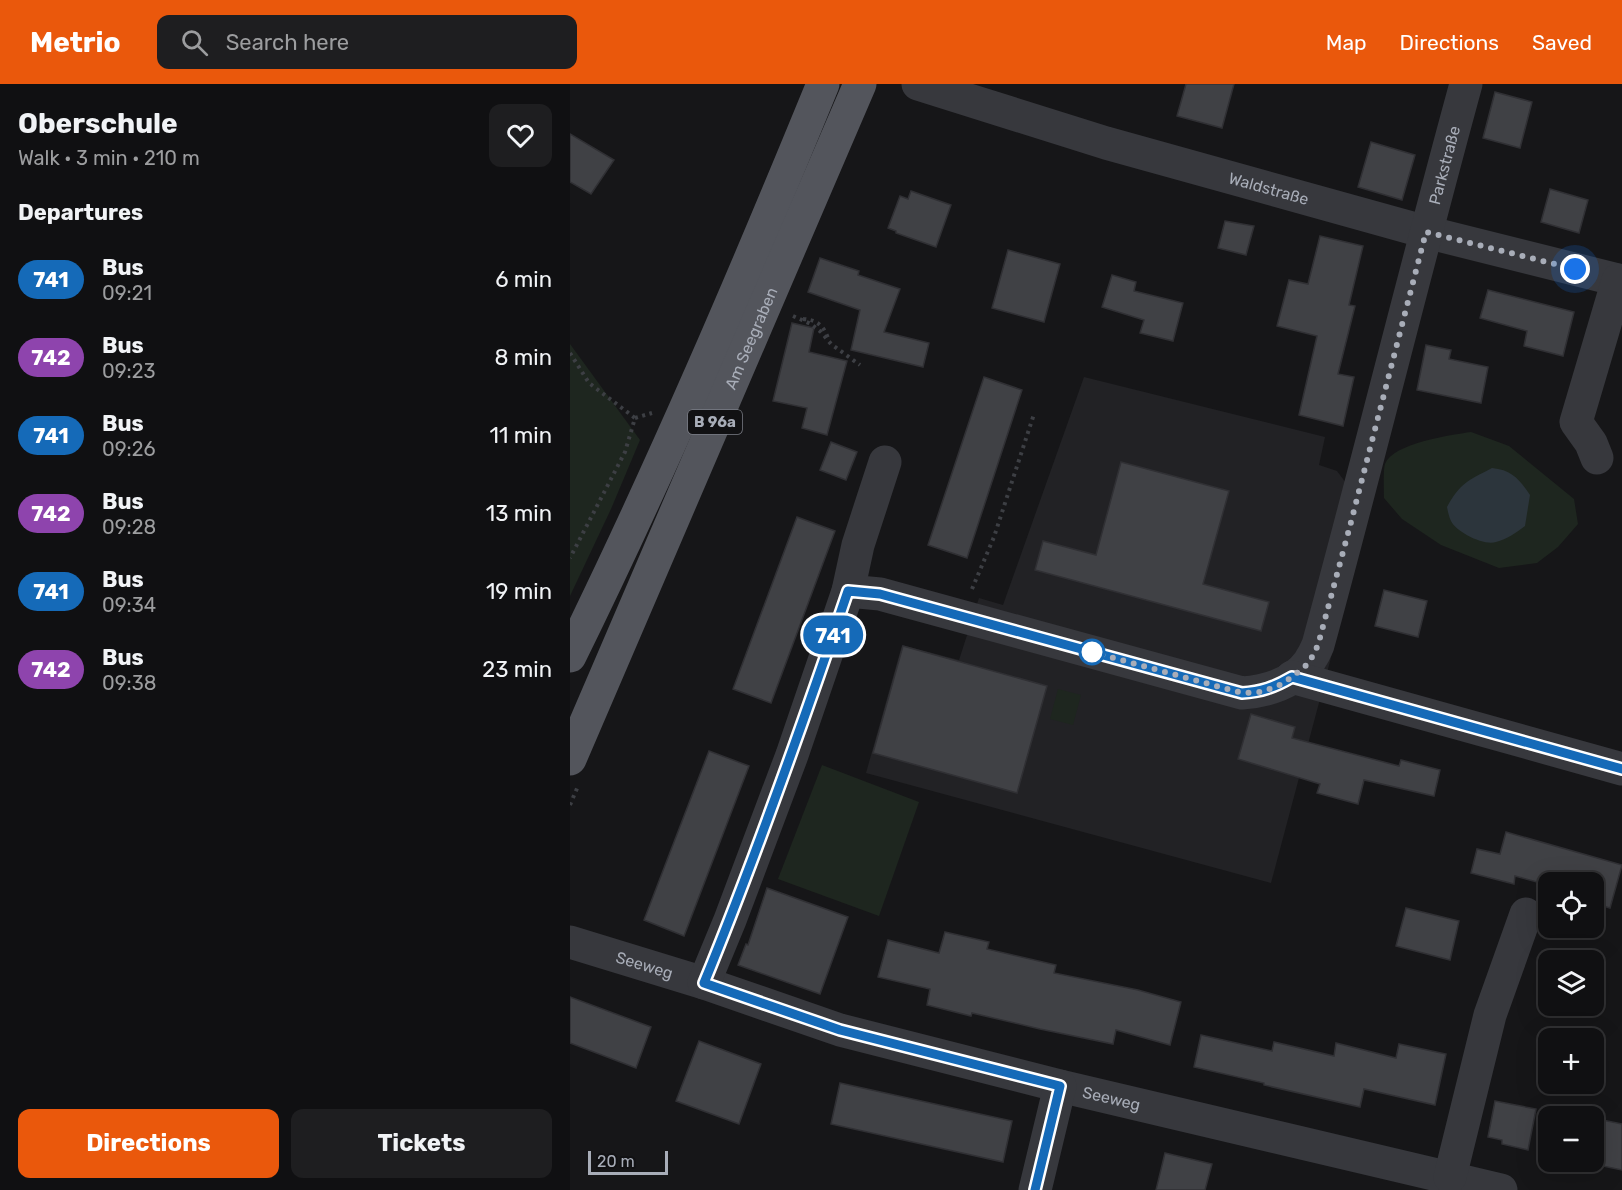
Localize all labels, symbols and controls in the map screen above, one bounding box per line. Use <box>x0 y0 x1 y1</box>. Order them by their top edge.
search box <box>157 15 577 69</box>
text: Metrio <box>30 26 121 59</box>
icon: search <box>178 26 211 59</box>
text: Search here <box>226 29 349 56</box>
text: Map <box>1326 30 1367 55</box>
text: Directions <box>1400 30 1499 55</box>
text: Saved <box>1532 30 1592 55</box>
button: heart <box>489 104 552 167</box>
text: Oberschule <box>18 107 178 140</box>
street label: Parkstraße <box>1425 124 1464 207</box>
text: Walk · 3 min · 210 m <box>18 146 200 170</box>
street label: Waldstraße <box>1227 168 1311 208</box>
text: Departures <box>18 199 143 226</box>
text: Bus <box>102 254 144 281</box>
your location <box>1560 254 1590 284</box>
text: 6 min <box>495 266 552 293</box>
text: 741 <box>33 267 69 292</box>
text: 09:21 <box>102 281 152 305</box>
street label: Am Seegraben <box>720 284 781 392</box>
text: Bus <box>102 332 144 359</box>
text: 8 min <box>494 344 552 371</box>
text: 742 <box>31 345 71 370</box>
text: 09:23 <box>102 359 155 383</box>
text: Bus <box>102 410 144 437</box>
road number: B 96a <box>688 410 742 434</box>
text: 11 min <box>490 422 552 449</box>
text: 741 <box>33 423 69 448</box>
text: 09:26 <box>102 437 155 461</box>
text: Bus <box>102 488 144 515</box>
text: 13 min <box>486 500 552 527</box>
text: 742 <box>31 501 71 526</box>
text: 09:28 <box>102 515 156 539</box>
text: Bus <box>102 566 144 593</box>
text: 19 min <box>486 578 552 605</box>
text: 741 <box>33 579 69 604</box>
text: 09:34 <box>102 593 156 617</box>
line badge: 741 <box>798 616 868 654</box>
text: 741 <box>815 623 851 648</box>
unlabelled marker <box>1079 639 1105 665</box>
text: Bus <box>102 644 144 671</box>
text: 23 min <box>482 656 552 683</box>
text: 742 <box>31 657 71 682</box>
text: 09:38 <box>102 671 156 695</box>
map controls <box>1538 872 1604 1172</box>
button: locate <box>1538 872 1604 938</box>
street label: Seeweg <box>614 947 675 983</box>
button: layers <box>1538 950 1604 1016</box>
button: + <box>1538 1028 1604 1094</box>
street label: Seeweg <box>1081 1082 1142 1114</box>
button: − <box>1538 1106 1604 1172</box>
button: Directions <box>18 1109 279 1178</box>
button: Tickets <box>291 1109 552 1178</box>
scale bar <box>588 1148 668 1176</box>
text: 20 m <box>597 1152 635 1171</box>

